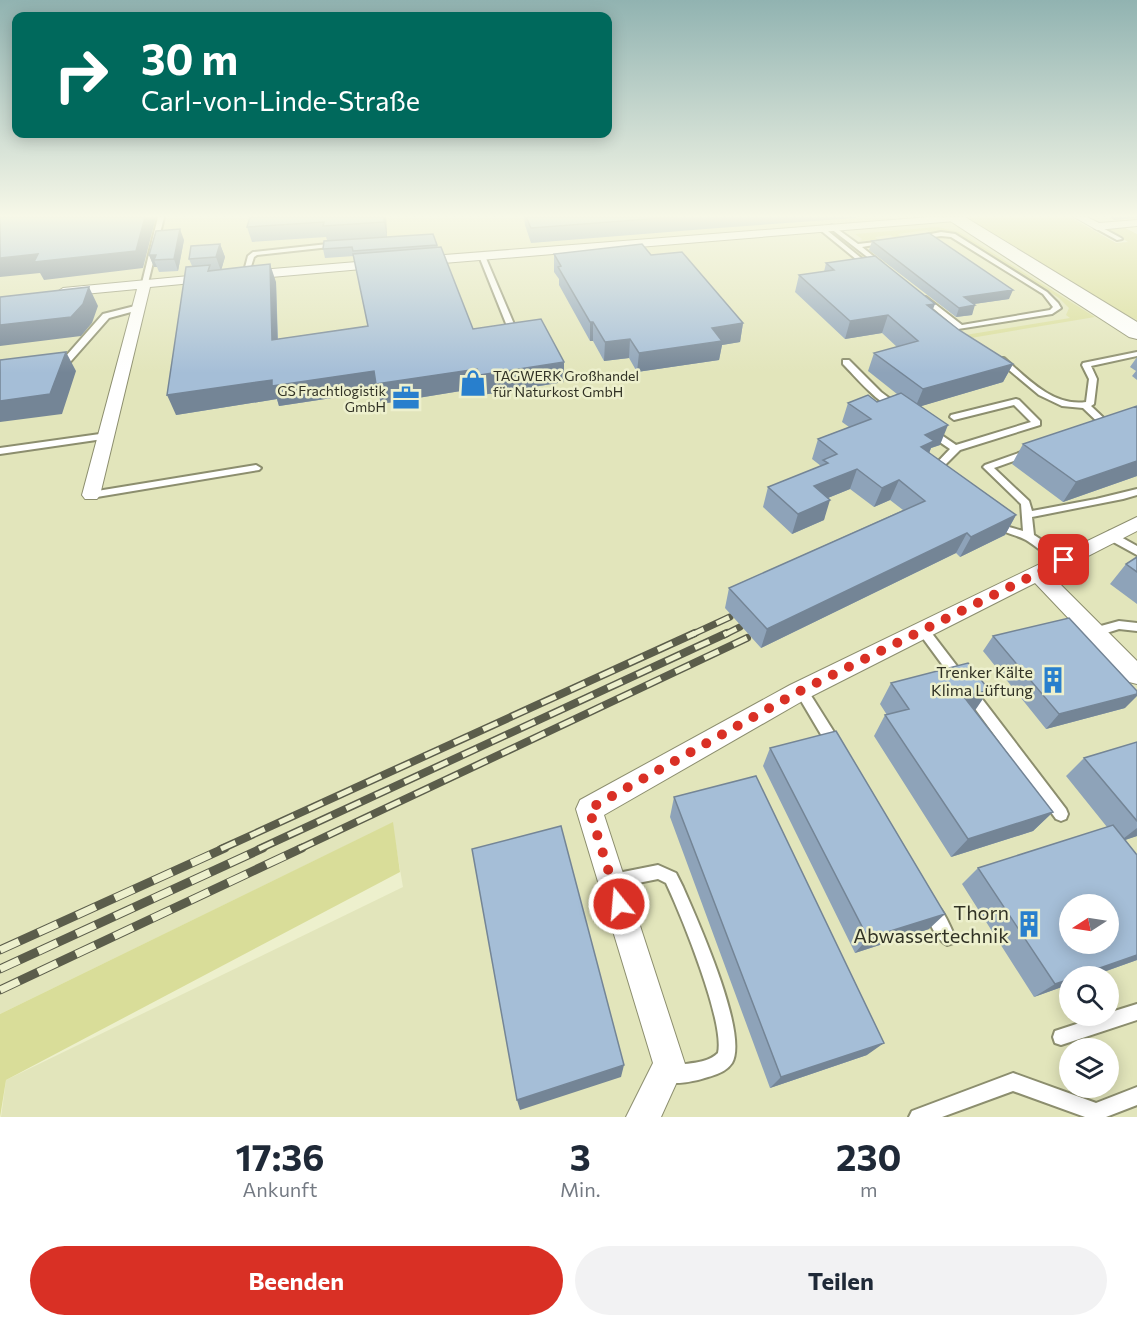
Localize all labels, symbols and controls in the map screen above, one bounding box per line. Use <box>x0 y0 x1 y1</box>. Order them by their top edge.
text: 30 m <box>141 32 238 84</box>
icon: right <box>42 36 120 114</box>
text: Carl-von-Linde-Straße <box>141 84 420 117</box>
place label: TAGWERK Großhandel für Naturkost GmbH <box>493 367 639 400</box>
shop icon: TAGWERK Großhandel für Naturkost GmbH <box>458 368 488 398</box>
place label: GS Frachtlogistik GmbH <box>277 382 386 415</box>
office icon: GS Frachtlogistik GmbH <box>391 383 421 413</box>
pin <box>1038 534 1089 585</box>
icon: arrive <box>1047 543 1080 576</box>
place label: Trenker Kälte Klima Lüftung <box>931 662 1033 699</box>
building icon: Trenker Kälte Klima Lüftung <box>1038 665 1068 695</box>
position arrow <box>587 872 651 936</box>
north arrow <box>1059 894 1119 954</box>
map controls <box>1059 894 1119 1098</box>
place label: Thorn Abwassertechnik <box>853 900 1009 947</box>
building icon: Thorn Abwassertechnik <box>1014 909 1044 939</box>
button: search <box>1059 966 1119 1026</box>
button: layers <box>1059 1038 1119 1098</box>
text: 17:36 <box>236 1134 324 1178</box>
text: 3 <box>570 1134 591 1178</box>
text: 230 <box>836 1134 901 1178</box>
text: Ankunft <box>243 1177 317 1201</box>
text: Min. <box>560 1177 600 1201</box>
text: m <box>860 1177 877 1201</box>
button: Beenden <box>30 1246 563 1315</box>
button: Teilen <box>575 1246 1107 1315</box>

